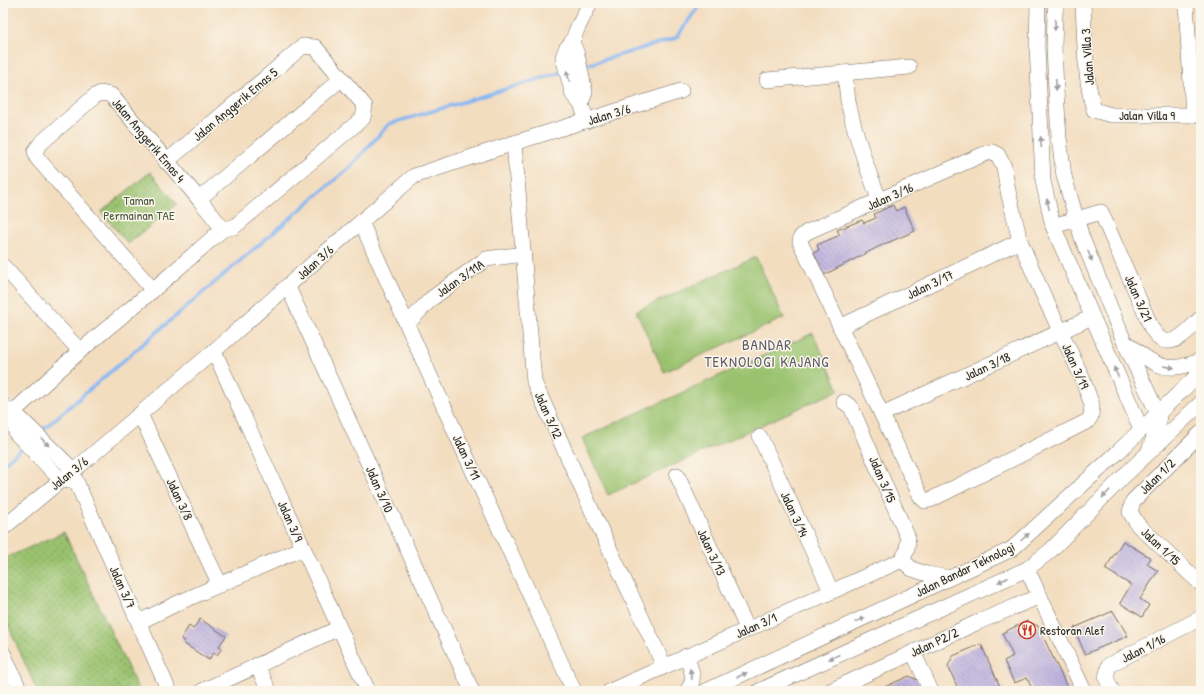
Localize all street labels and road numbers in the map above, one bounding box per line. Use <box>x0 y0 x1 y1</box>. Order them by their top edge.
street label: Jalan Villa 3 <box>1076 28 1098 86</box>
street label: Jalan Anggerik Emas 5 <box>189 63 282 145</box>
street label: Jalan Anggerik Emas 4 <box>108 94 190 186</box>
street label: Jalan 3/6 <box>585 99 633 129</box>
street label: Jalan Villa 9 <box>1119 106 1175 124</box>
street label: Jalan 3/16 <box>864 178 916 214</box>
street label: Jalan 3/6 <box>293 241 337 283</box>
street label: Jalan 3/11A <box>433 255 488 301</box>
street label: Jalan 3/17 <box>904 265 956 303</box>
street label: Jalan 3/21 <box>1121 272 1157 325</box>
street label: Jalan 3/19 <box>1058 340 1094 392</box>
street label: Jalan 3/18 <box>961 347 1013 385</box>
street label: Jalan 3/12 <box>531 389 567 441</box>
street label: Jalan 3/11 <box>449 431 485 483</box>
street label: Jalan 3/6 <box>46 452 92 494</box>
street label: Jalan 3/15 <box>865 453 901 505</box>
street label: Jalan 1/2 <box>1135 454 1179 498</box>
street label: Jalan 3/10 <box>362 463 398 515</box>
street label: Jalan 3/8 <box>162 475 198 523</box>
street label: Jalan 3/14 <box>777 488 813 540</box>
street label: Jalan 3/9 <box>274 498 308 545</box>
street label: Jalan 1/15 <box>1137 523 1185 569</box>
street label: Jalan 3/13 <box>693 526 731 578</box>
street label: Jalan Bandar Teknologi <box>912 537 1018 601</box>
street label: Jalan 3/7 <box>106 563 140 611</box>
street label: Jalan 3/1 <box>733 608 780 642</box>
street label: Jalan P2/2 <box>907 623 961 661</box>
street label: Jalan 1/16 <box>1118 629 1168 667</box>

